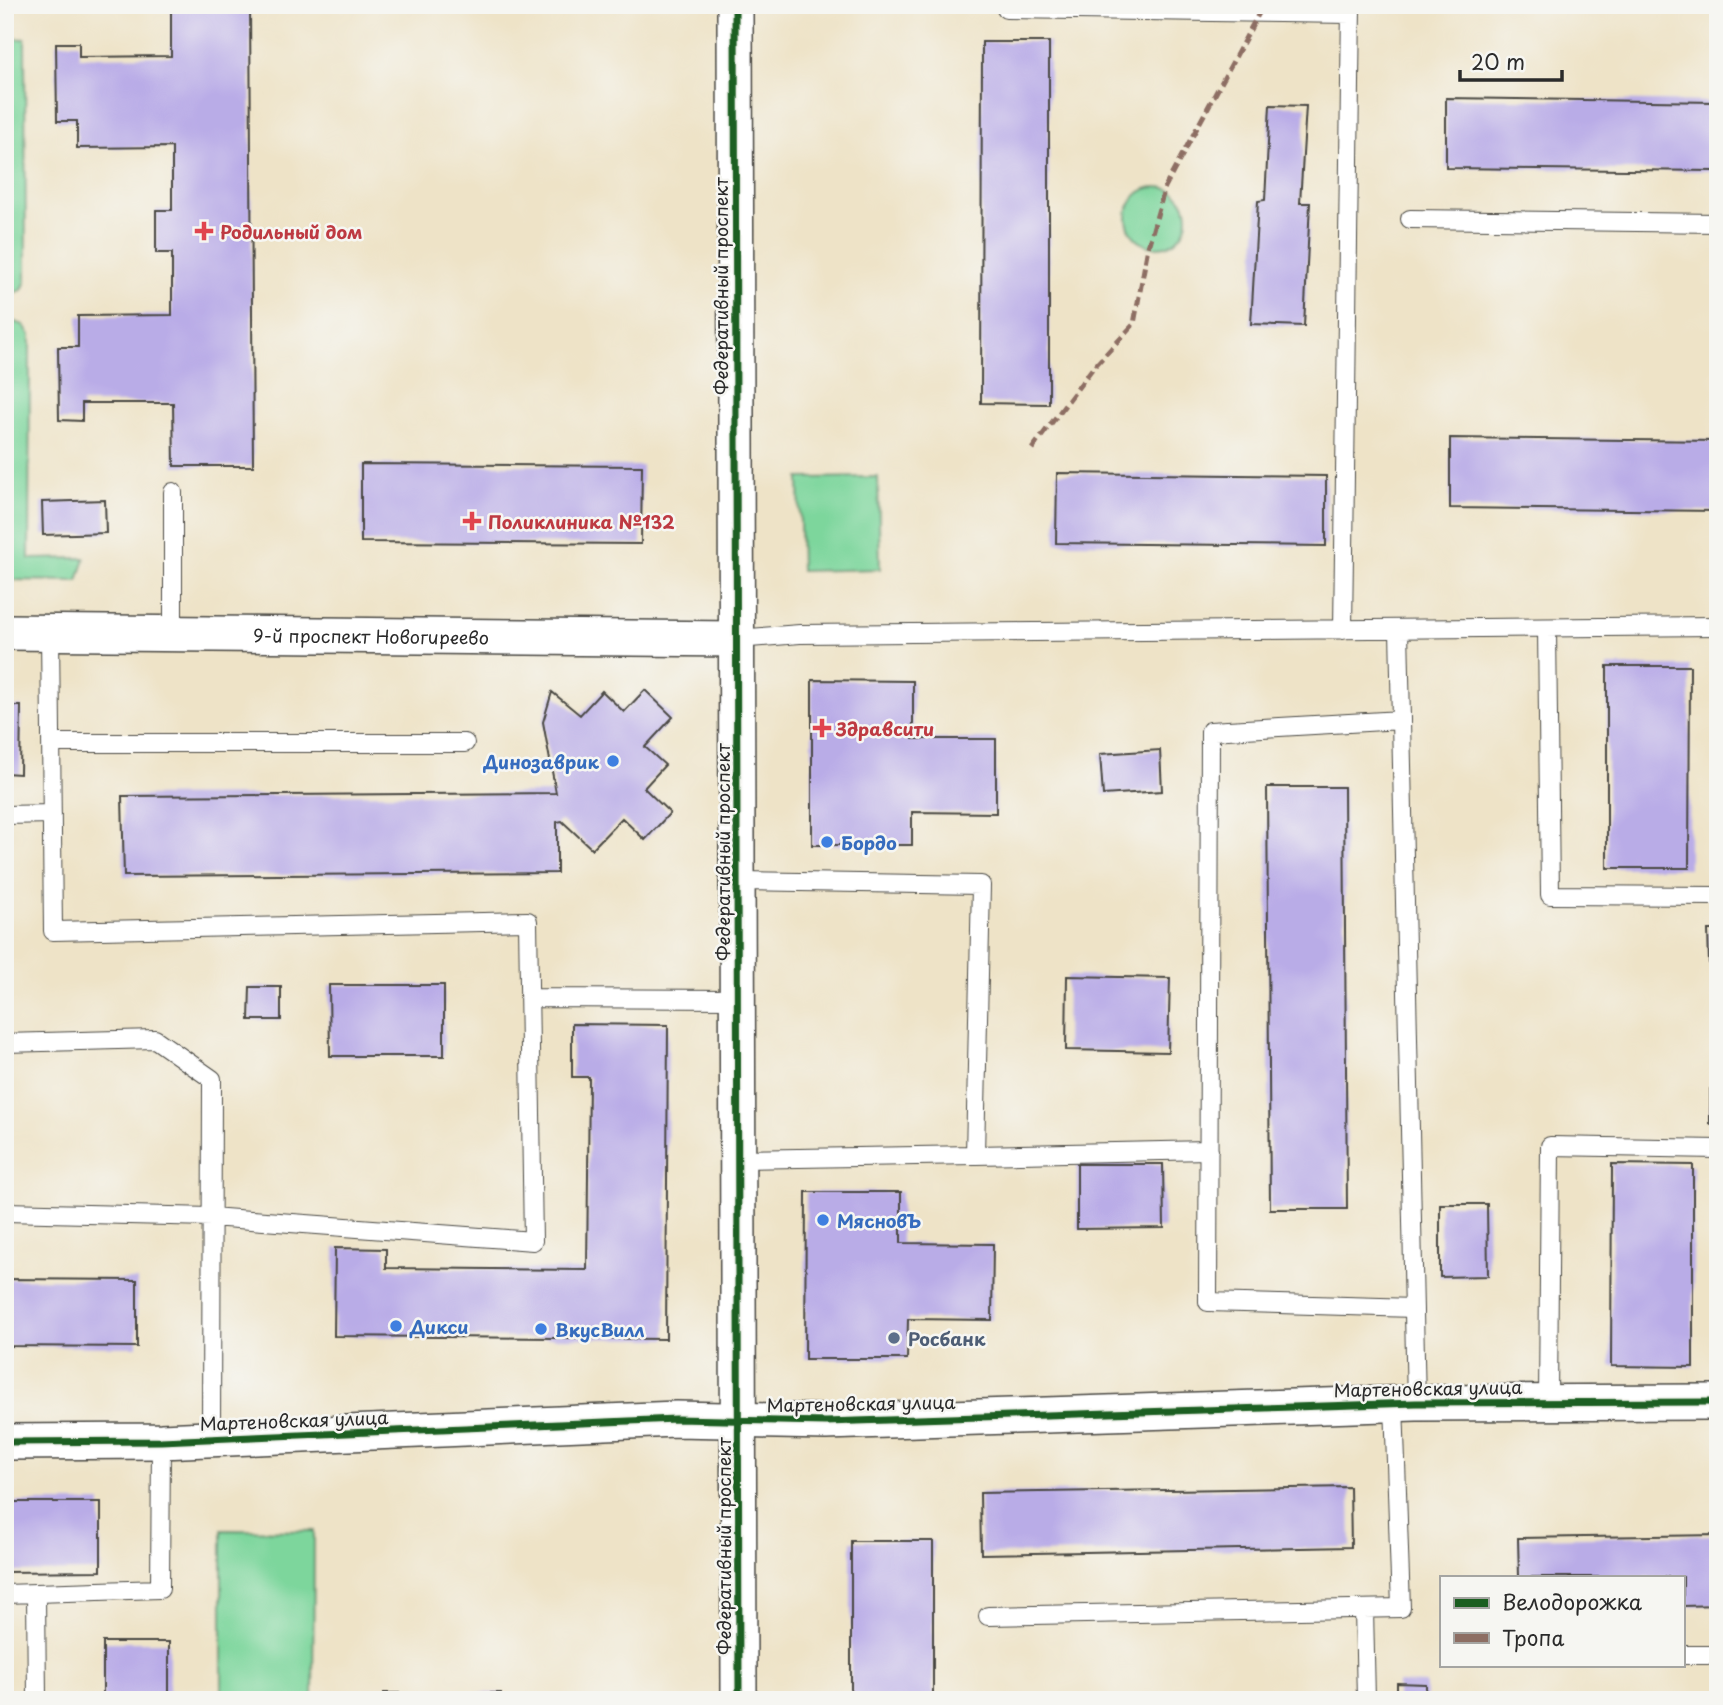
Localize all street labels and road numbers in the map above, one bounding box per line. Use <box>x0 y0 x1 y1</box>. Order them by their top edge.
street label: Федеративный проспект <box>707 177 734 395</box>
street label: 9-й проспект Новогиреево <box>253 621 489 650</box>
street label: Федеративный проспект <box>709 743 736 961</box>
street label: Мартеновская улица <box>1333 1373 1523 1403</box>
street label: Мартеновская улица <box>766 1388 956 1418</box>
street label: Мартеновская улица <box>199 1403 389 1437</box>
street label: Федеративный проспект <box>710 1437 737 1655</box>

